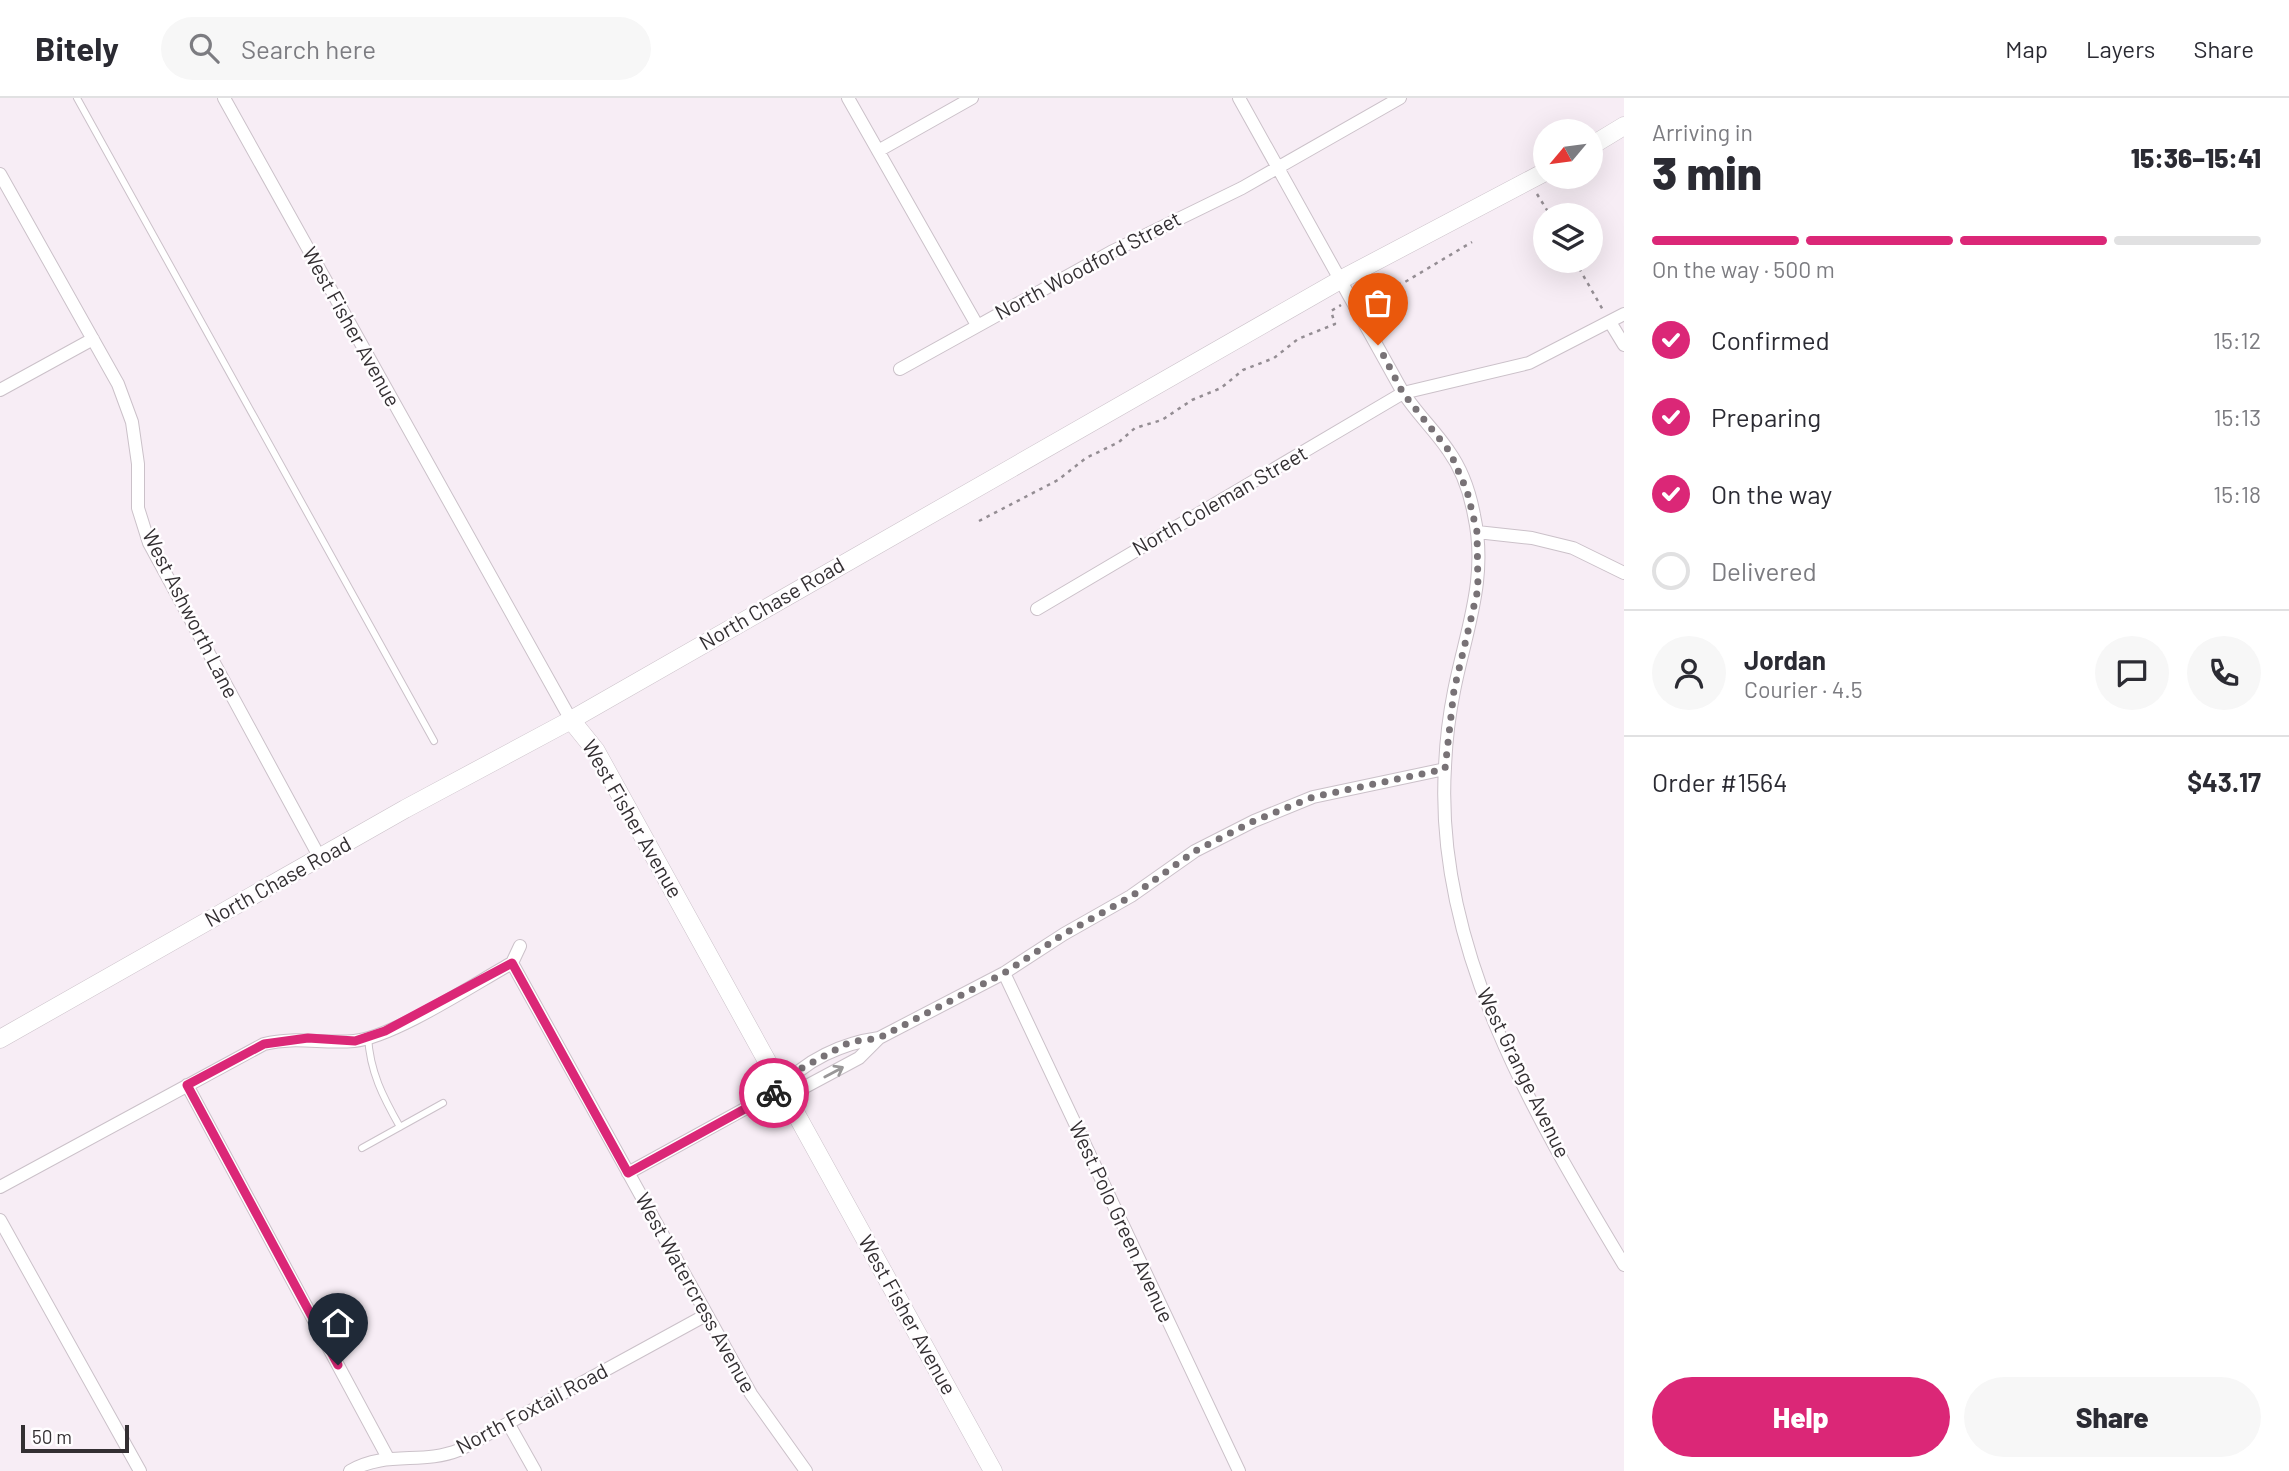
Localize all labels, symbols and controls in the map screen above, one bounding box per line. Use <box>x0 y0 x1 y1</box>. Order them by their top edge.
search box <box>161 17 651 80</box>
text: Bitely <box>35 28 119 68</box>
icon: search <box>185 29 223 67</box>
text: Search here <box>241 33 376 64</box>
text: Map <box>2005 34 2048 63</box>
text: Layers <box>2086 34 2155 63</box>
text: Share <box>2193 34 2254 63</box>
text: Arriving in <box>1652 118 1753 146</box>
north arrow <box>1533 119 1603 189</box>
map controls <box>1533 119 1603 273</box>
text: 15:36–15:41 <box>2131 142 2261 173</box>
text: 3 min <box>1652 144 1762 199</box>
button: layers <box>1533 203 1603 273</box>
street label: North Woodford Street <box>990 205 1185 324</box>
street label: West Fisher Avenue <box>298 242 407 410</box>
text: On the way · 500 m <box>1652 255 1835 283</box>
pin <box>1348 273 1408 345</box>
icon: bag <box>1359 284 1397 322</box>
icon: check <box>1652 321 1690 359</box>
text: Confirmed <box>1711 324 1830 355</box>
text: 15:12 <box>2213 326 2261 354</box>
icon: check <box>1652 398 1690 436</box>
text: Preparing <box>1711 401 1821 432</box>
text: 15:13 <box>2213 403 2261 431</box>
street label: North Coleman Street <box>1127 439 1311 560</box>
icon: check <box>1652 475 1690 513</box>
text: On the way <box>1711 478 1832 509</box>
text: 15:18 <box>2213 480 2261 508</box>
street label: West Ashworth Lane <box>138 524 245 702</box>
street label: North Chase Road <box>694 551 848 654</box>
text: Delivered <box>1711 555 1817 586</box>
button: person <box>1652 636 1726 710</box>
button: chat <box>2095 636 2169 710</box>
button: phone <box>2187 636 2261 710</box>
text: Jordan <box>1744 644 1826 675</box>
text: Courier · 4.5 <box>1744 675 1863 703</box>
street label: West Fisher Avenue <box>578 735 689 902</box>
text: Order #1564 <box>1652 766 1788 797</box>
text: $43.17 <box>2187 766 2261 797</box>
street label: North Chase Road <box>200 830 355 931</box>
street label: West Grange Avenue <box>1472 983 1576 1162</box>
courier <box>739 1058 809 1128</box>
one-way arrow <box>823 1064 843 1078</box>
icon: bike <box>755 1074 793 1112</box>
street label: West Polo Green Avenue <box>1065 1117 1180 1326</box>
street label: West Watercress Avenue <box>631 1188 762 1397</box>
street label: West Fisher Avenue <box>854 1230 963 1398</box>
pin <box>308 1293 368 1365</box>
icon: home <box>319 1304 357 1342</box>
street label: North Foxtail Road <box>451 1357 611 1458</box>
button: Help <box>1652 1377 1950 1457</box>
button: Share <box>1964 1377 2261 1457</box>
scale bar <box>21 1422 130 1454</box>
text: 50 m <box>32 1425 72 1448</box>

